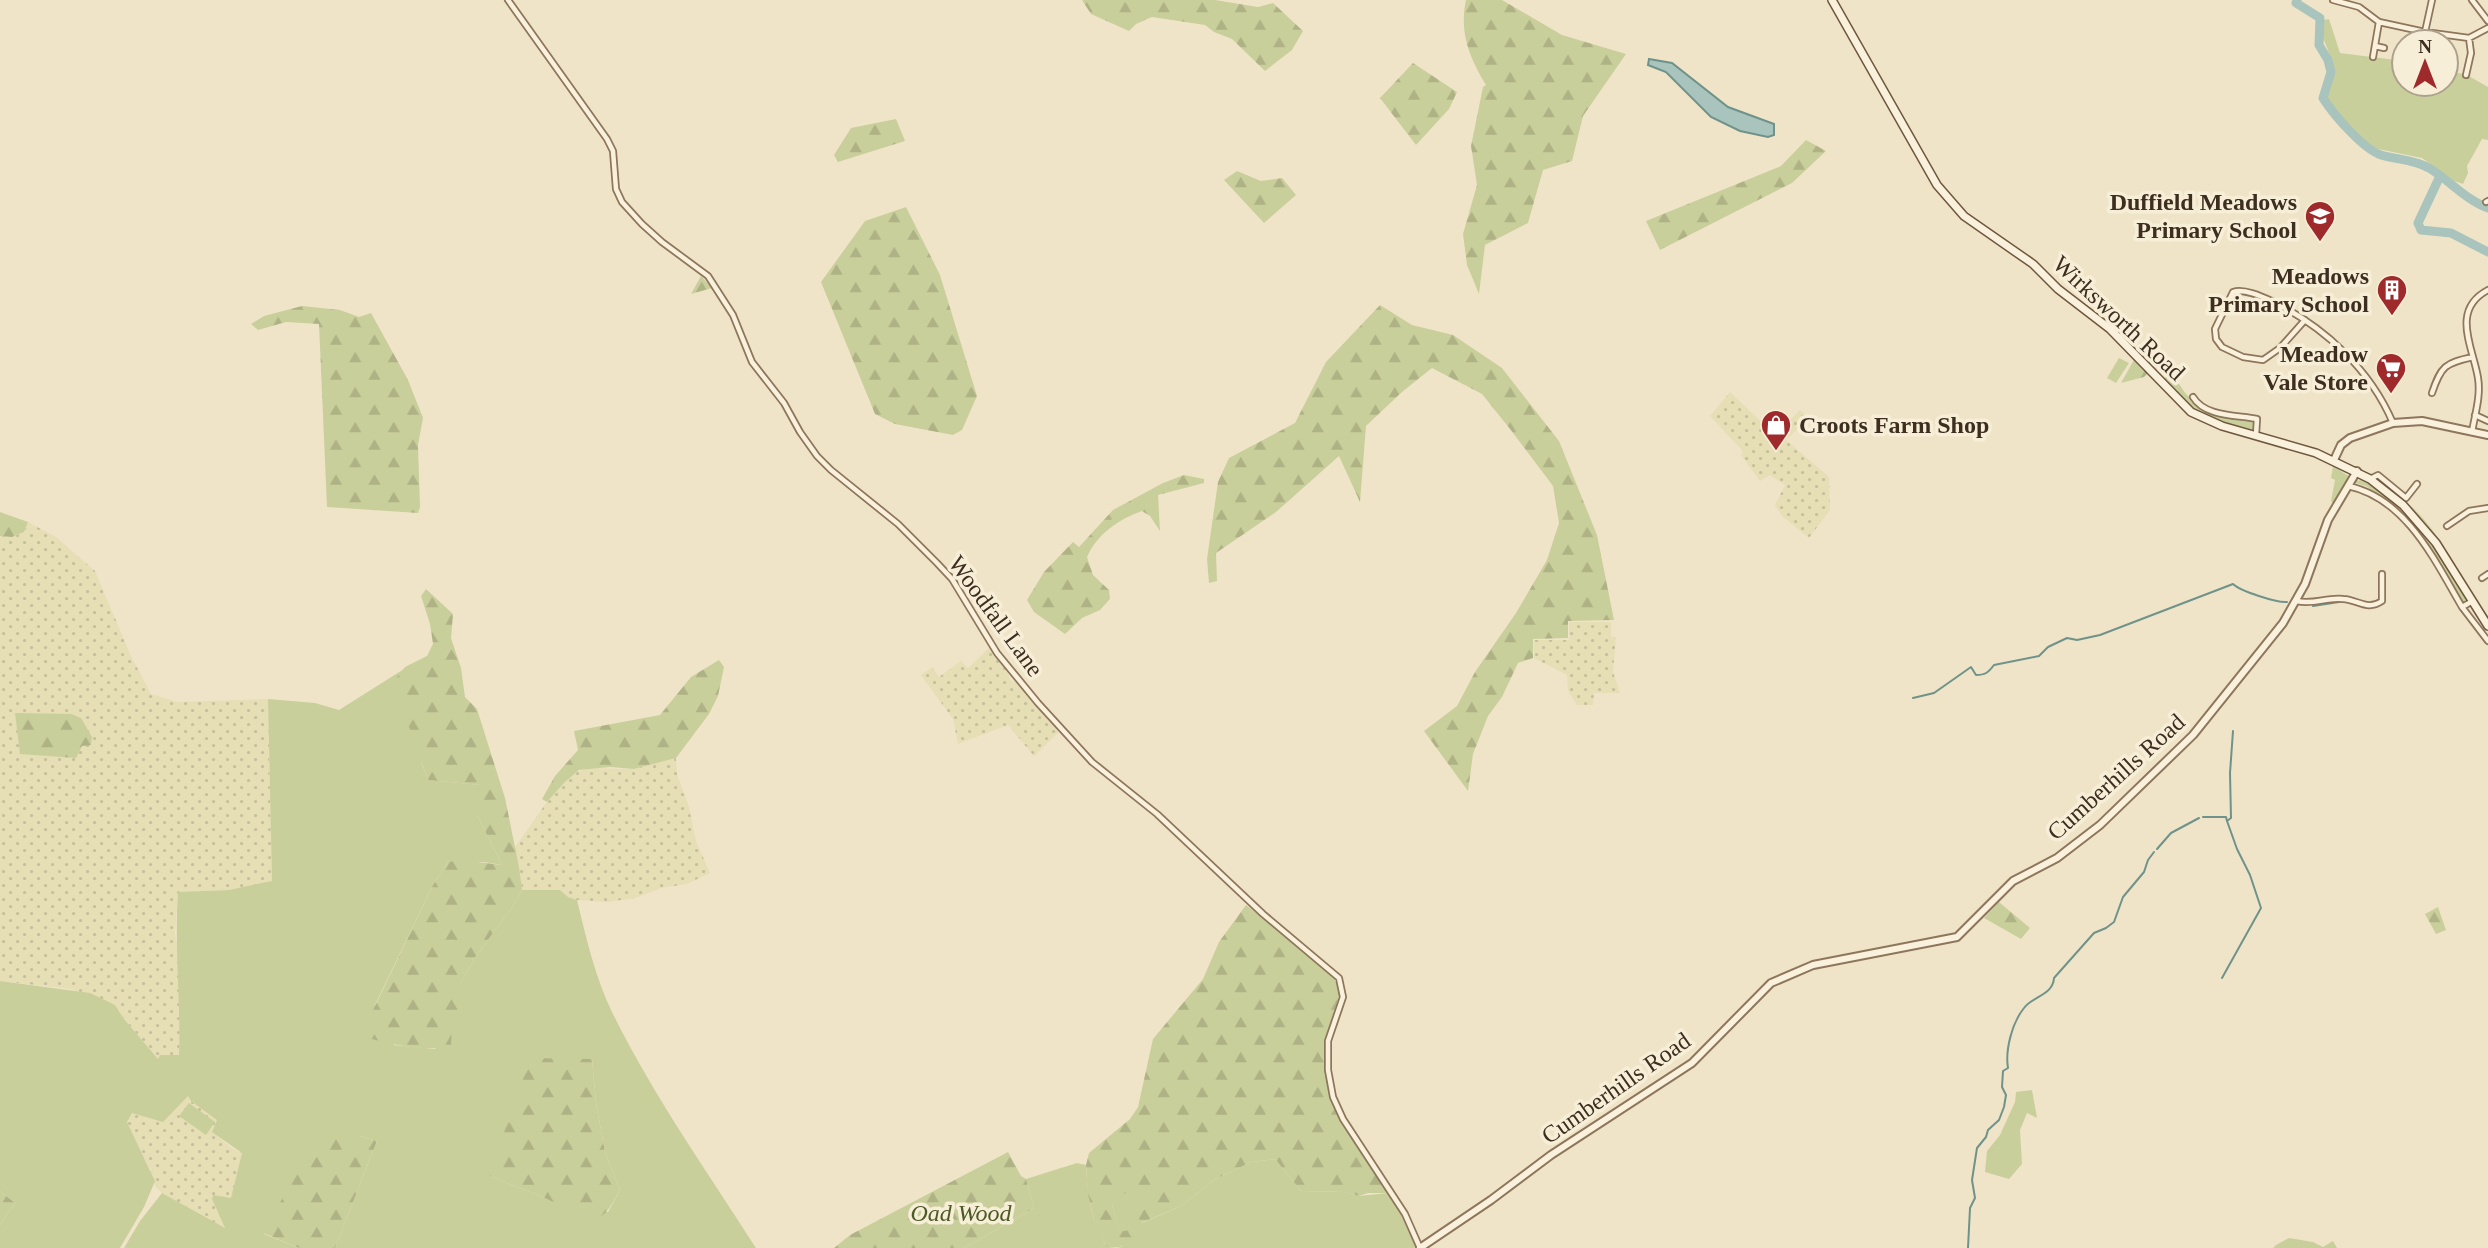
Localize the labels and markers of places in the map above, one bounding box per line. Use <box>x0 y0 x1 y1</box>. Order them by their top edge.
place label: Duffield Meadows Primary School <box>2110 189 2297 243</box>
school or university icon: Duffield Meadows Primary School <box>2303 199 2337 243</box>
place label: Meadows Primary School <box>2208 263 2369 317</box>
building icon: Meadows Primary School <box>2375 273 2409 317</box>
place label: Meadow Vale Store <box>2263 341 2369 395</box>
supermarket icon: Meadow Vale Store <box>2374 351 2408 395</box>
shop icon: Croots Farm Shop <box>1759 408 1793 452</box>
place label: Croots Farm Shop <box>1799 412 1989 438</box>

